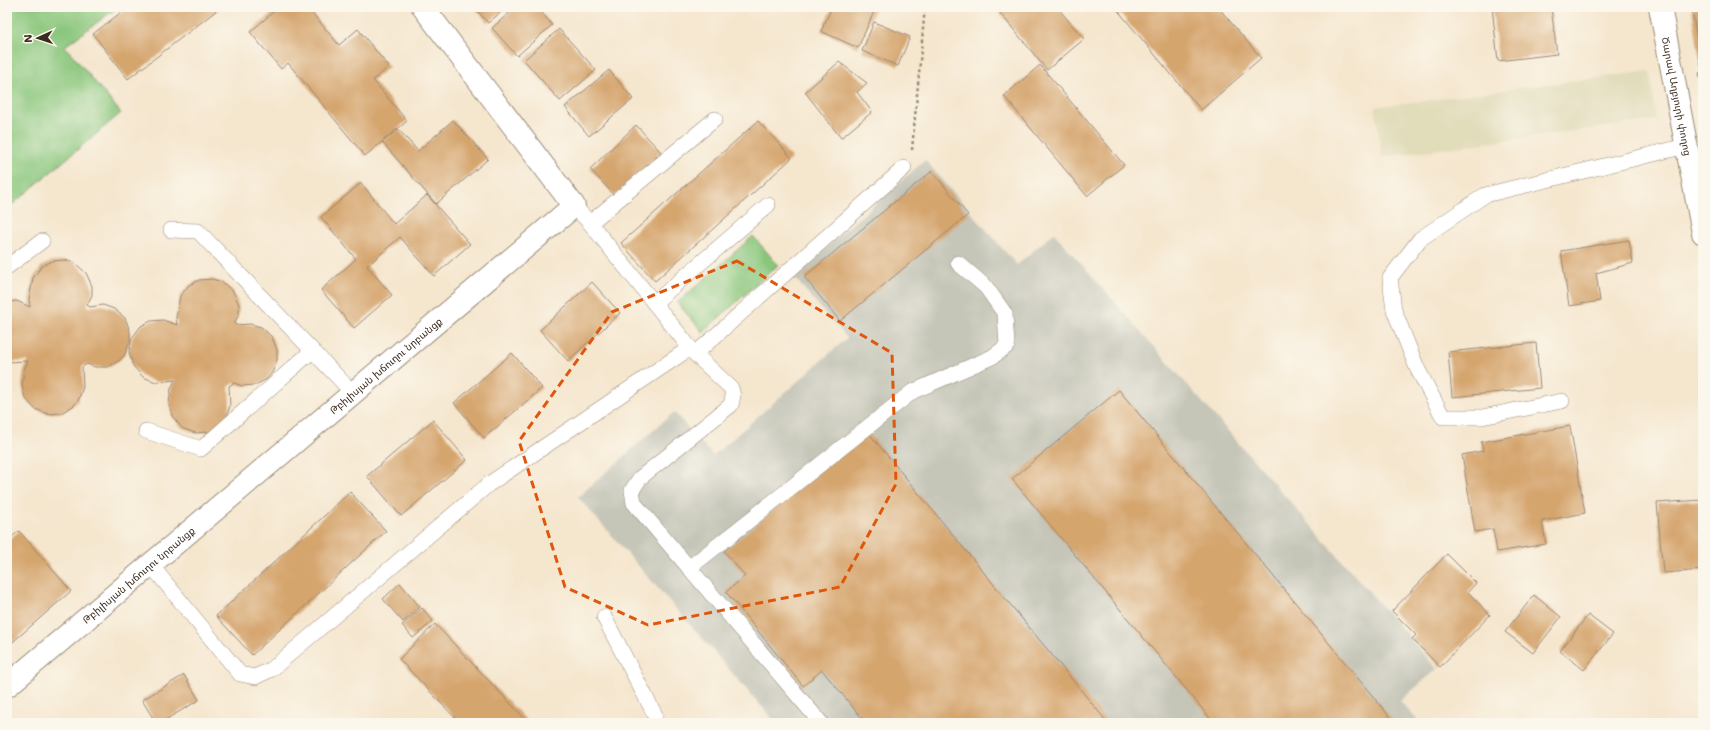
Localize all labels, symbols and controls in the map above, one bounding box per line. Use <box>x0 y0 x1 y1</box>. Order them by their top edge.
north arrow <box>18 18 58 58</box>
text: N <box>20 34 35 43</box>
street label: Ծարավ Աղբյուրի փողոց <box>1659 36 1695 157</box>
street label: Թբիլիսյան խճուղու նրբանցք <box>326 314 445 417</box>
street label: Թբիլիսյան խճուղու նրբանցք <box>79 523 197 626</box>

